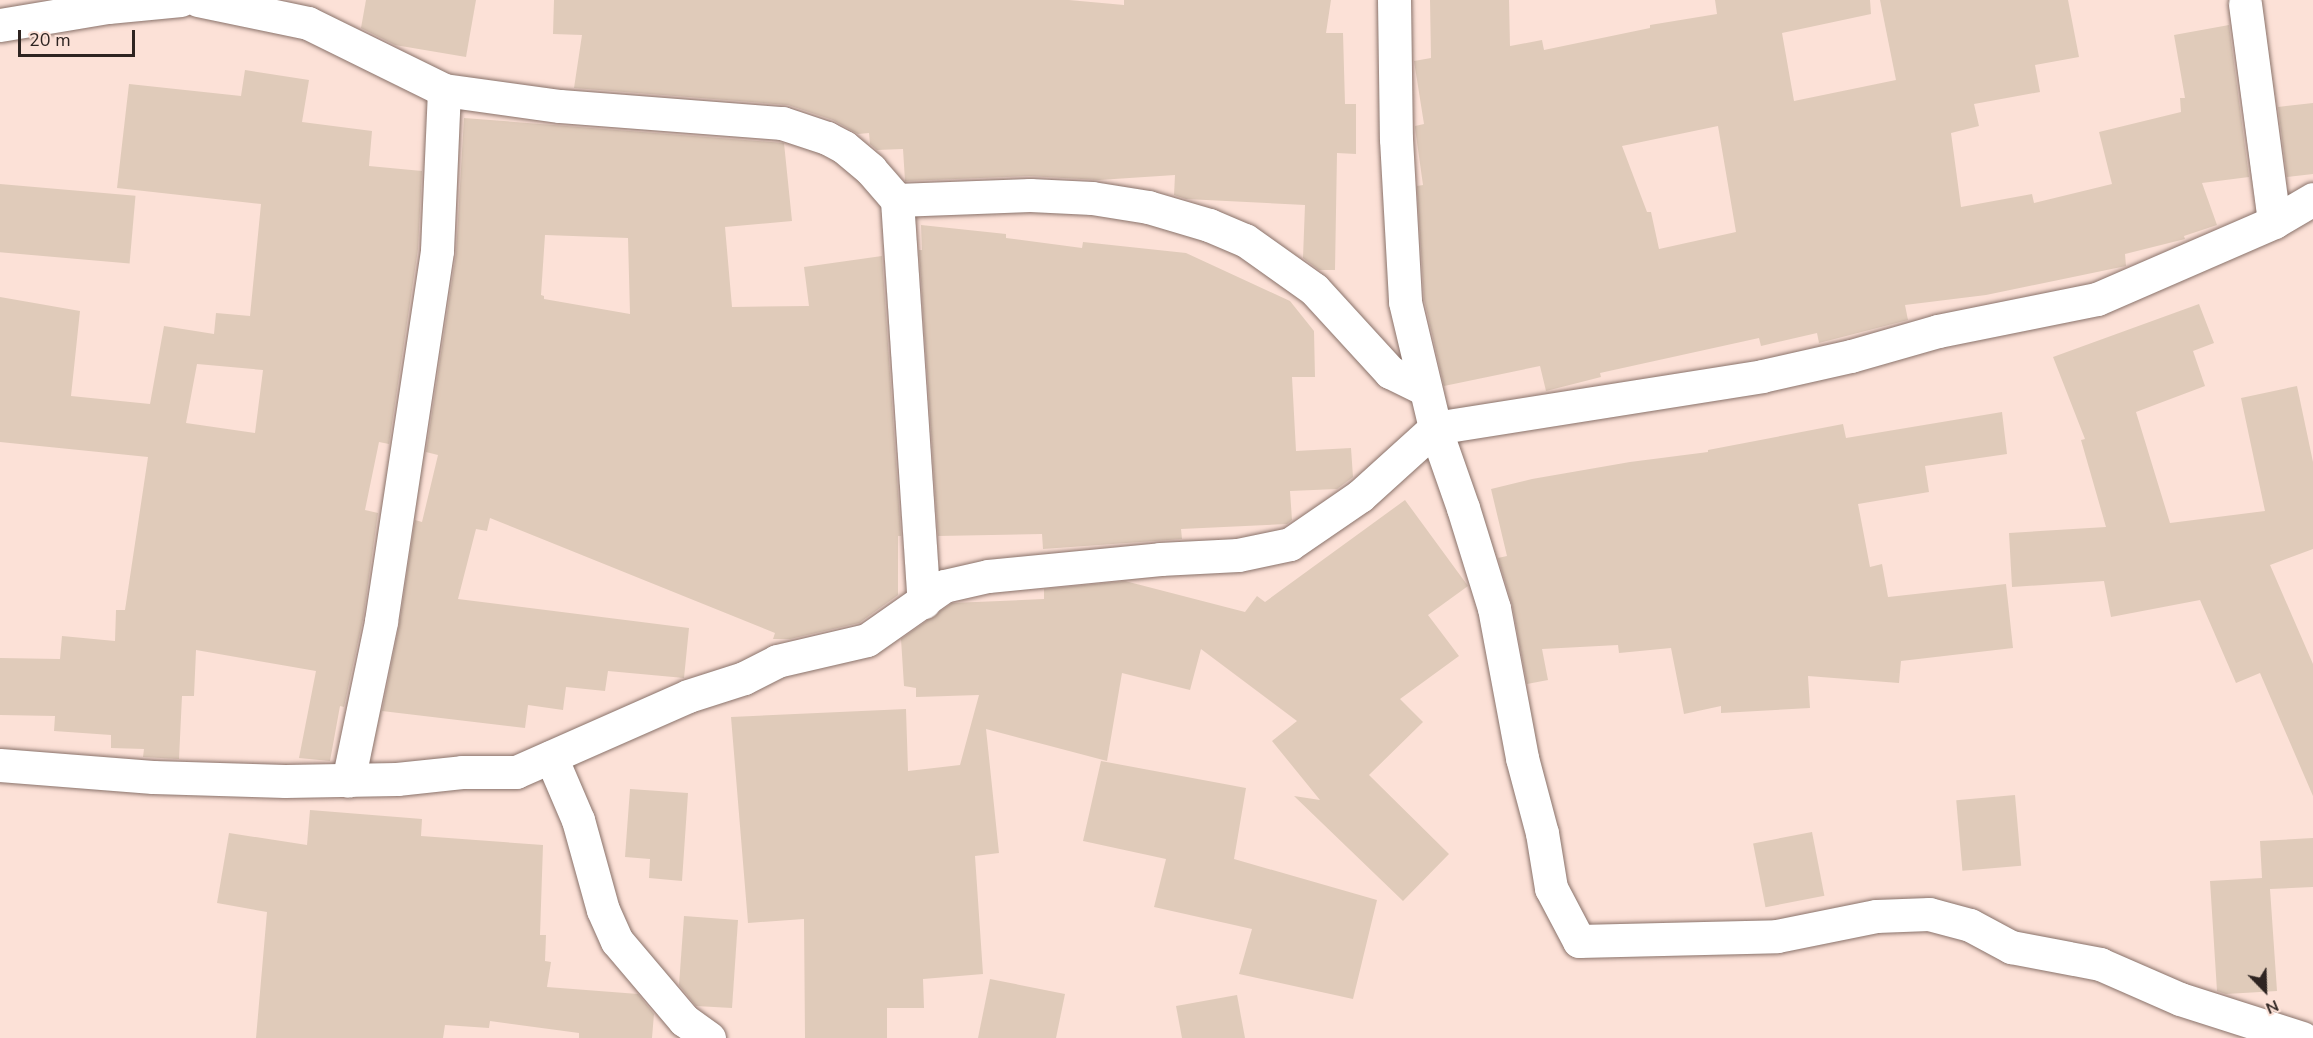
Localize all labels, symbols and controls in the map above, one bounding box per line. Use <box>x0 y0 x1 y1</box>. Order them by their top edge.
scale bar <box>21 18 138 56</box>
text: 20 m <box>29 28 71 52</box>
north arrow <box>2235 960 2295 1020</box>
text: N <box>2262 994 2282 1019</box>

